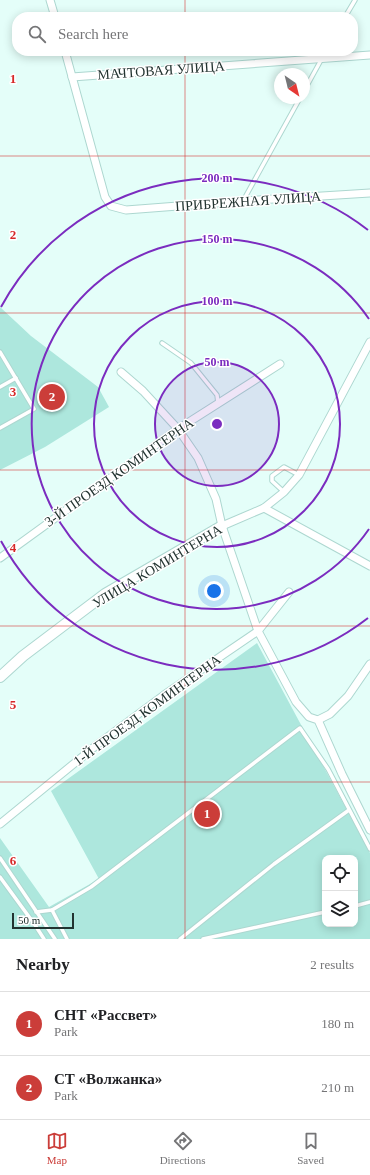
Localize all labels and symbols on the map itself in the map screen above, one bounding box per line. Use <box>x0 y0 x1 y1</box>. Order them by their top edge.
street label: МАЧТОВАЯ УЛИЦА <box>97 59 226 82</box>
north arrow <box>274 68 310 104</box>
text: 1 <box>10 71 16 86</box>
text: 200 m <box>202 171 233 185</box>
street label: ПРИБРЕЖНАЯ УЛИЦА <box>175 189 322 214</box>
text: 2 <box>10 227 16 242</box>
text: 150 m <box>202 232 233 246</box>
text: 100 m <box>202 294 233 308</box>
text: 50 m <box>205 355 230 369</box>
pin: 2 <box>39 382 65 412</box>
text: 3 <box>10 384 17 399</box>
street label: 3-Й ПРОЕЗД КОМИНТЕРНА <box>41 414 197 530</box>
centre of rings <box>210 417 224 431</box>
street label: УЛИЦА КОМИНТЕРНА <box>90 521 226 611</box>
text: 4 <box>10 540 17 555</box>
your location <box>204 581 224 601</box>
street label: 1-Й ПРОЕЗД КОМИНТЕРНА <box>70 651 225 769</box>
text: 5 <box>10 697 17 712</box>
pin: 1 <box>194 799 220 829</box>
text: 6 <box>10 853 17 868</box>
scale bar <box>12 911 74 930</box>

